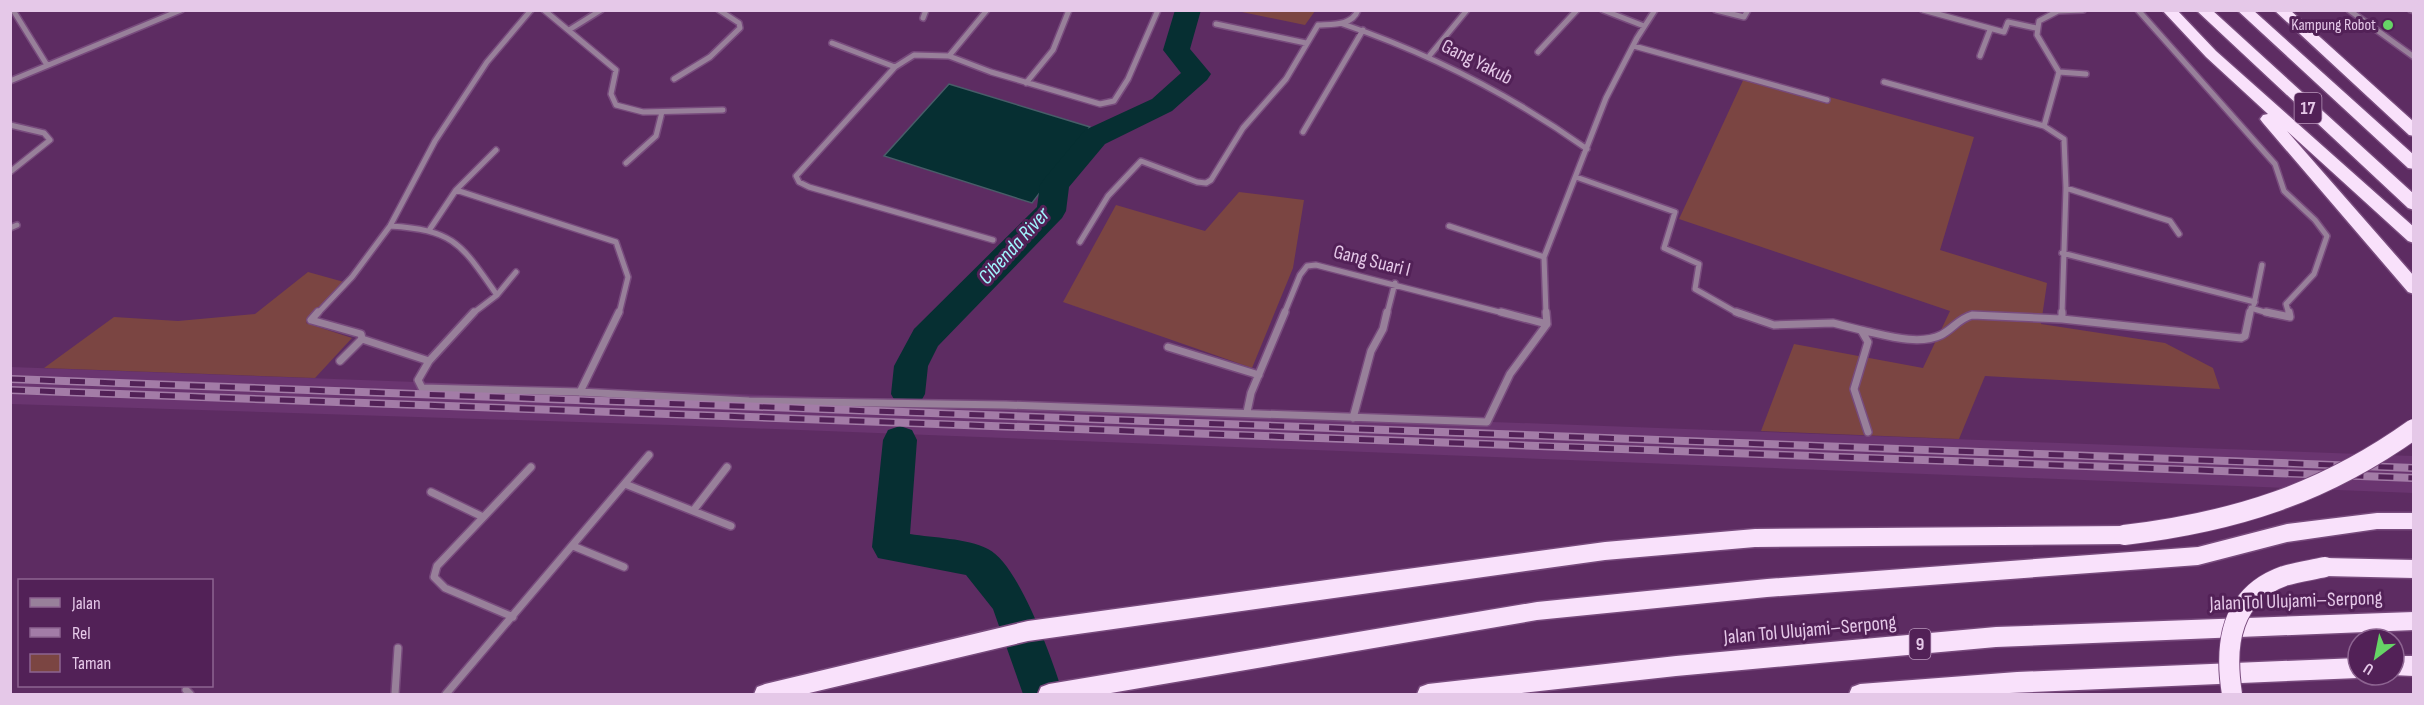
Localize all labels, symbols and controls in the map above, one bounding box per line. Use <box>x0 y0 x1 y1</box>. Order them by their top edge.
place label: Kampung Robot <box>2291 16 2376 35</box>
marker: Kampung Robot <box>2381 18 2395 32</box>
street label: Gang Yakub <box>1437 34 1517 90</box>
road number: 17 <box>2294 93 2322 123</box>
water label: Cibenda River <box>973 202 1056 290</box>
street label: Gang Suari I <box>1331 240 1413 282</box>
legend <box>18 579 213 687</box>
street label: Jalan Tol Ulujami–Serpong <box>2208 586 2383 616</box>
text: Jalan <box>71 593 101 614</box>
street label: Jalan Tol Ulujami–Serpong <box>1722 610 1897 650</box>
text: Rel <box>72 623 91 644</box>
north arrow <box>2346 627 2406 687</box>
road number: 9 <box>1910 629 1930 659</box>
text: Taman <box>72 653 111 674</box>
text: U <box>2360 658 2377 679</box>

